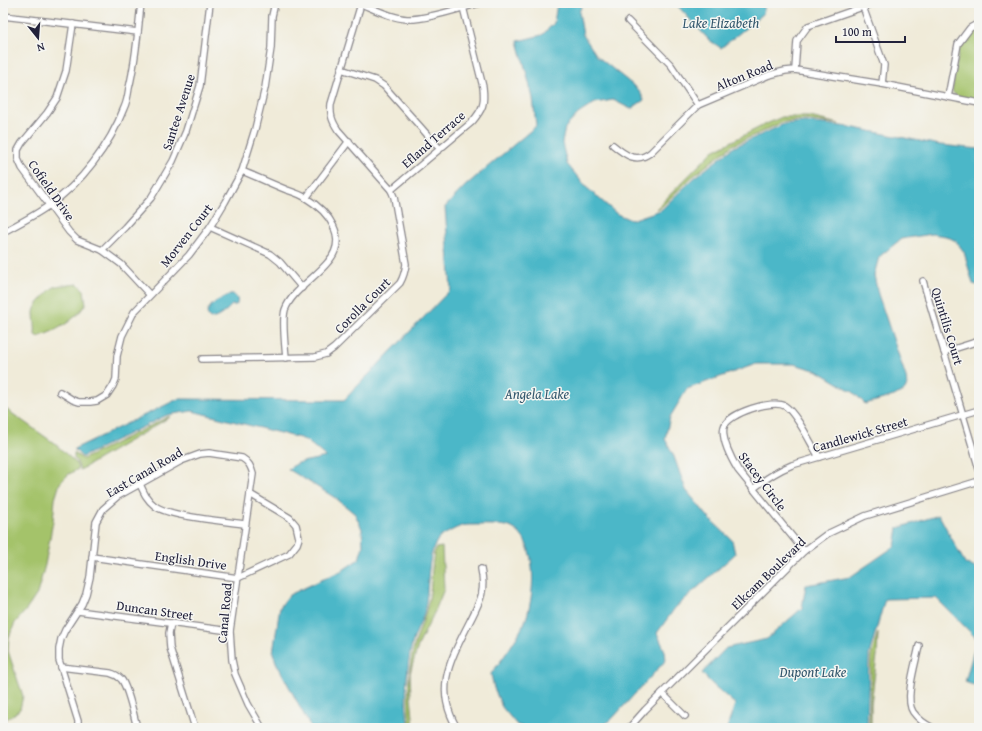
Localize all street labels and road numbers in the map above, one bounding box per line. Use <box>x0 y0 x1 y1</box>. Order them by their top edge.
street label: Alton Road <box>713 55 776 96</box>
street label: Santee Avenue <box>157 71 200 153</box>
street label: Efland Terrace <box>397 106 469 173</box>
street label: Cofield Drive <box>24 156 80 225</box>
street label: Morven Court <box>156 199 217 271</box>
street label: Corolla Court <box>330 273 395 338</box>
street label: Quintilis Court <box>927 285 968 368</box>
street label: Candlewick Street <box>810 412 910 457</box>
street label: East Canal Road <box>102 443 186 502</box>
street label: Stacey Circle <box>734 448 791 515</box>
street label: Elkcam Boulevard <box>727 533 810 614</box>
street label: English Drive <box>154 546 228 575</box>
street label: Canal Road <box>212 582 237 644</box>
street label: Duncan Street <box>115 596 195 625</box>

